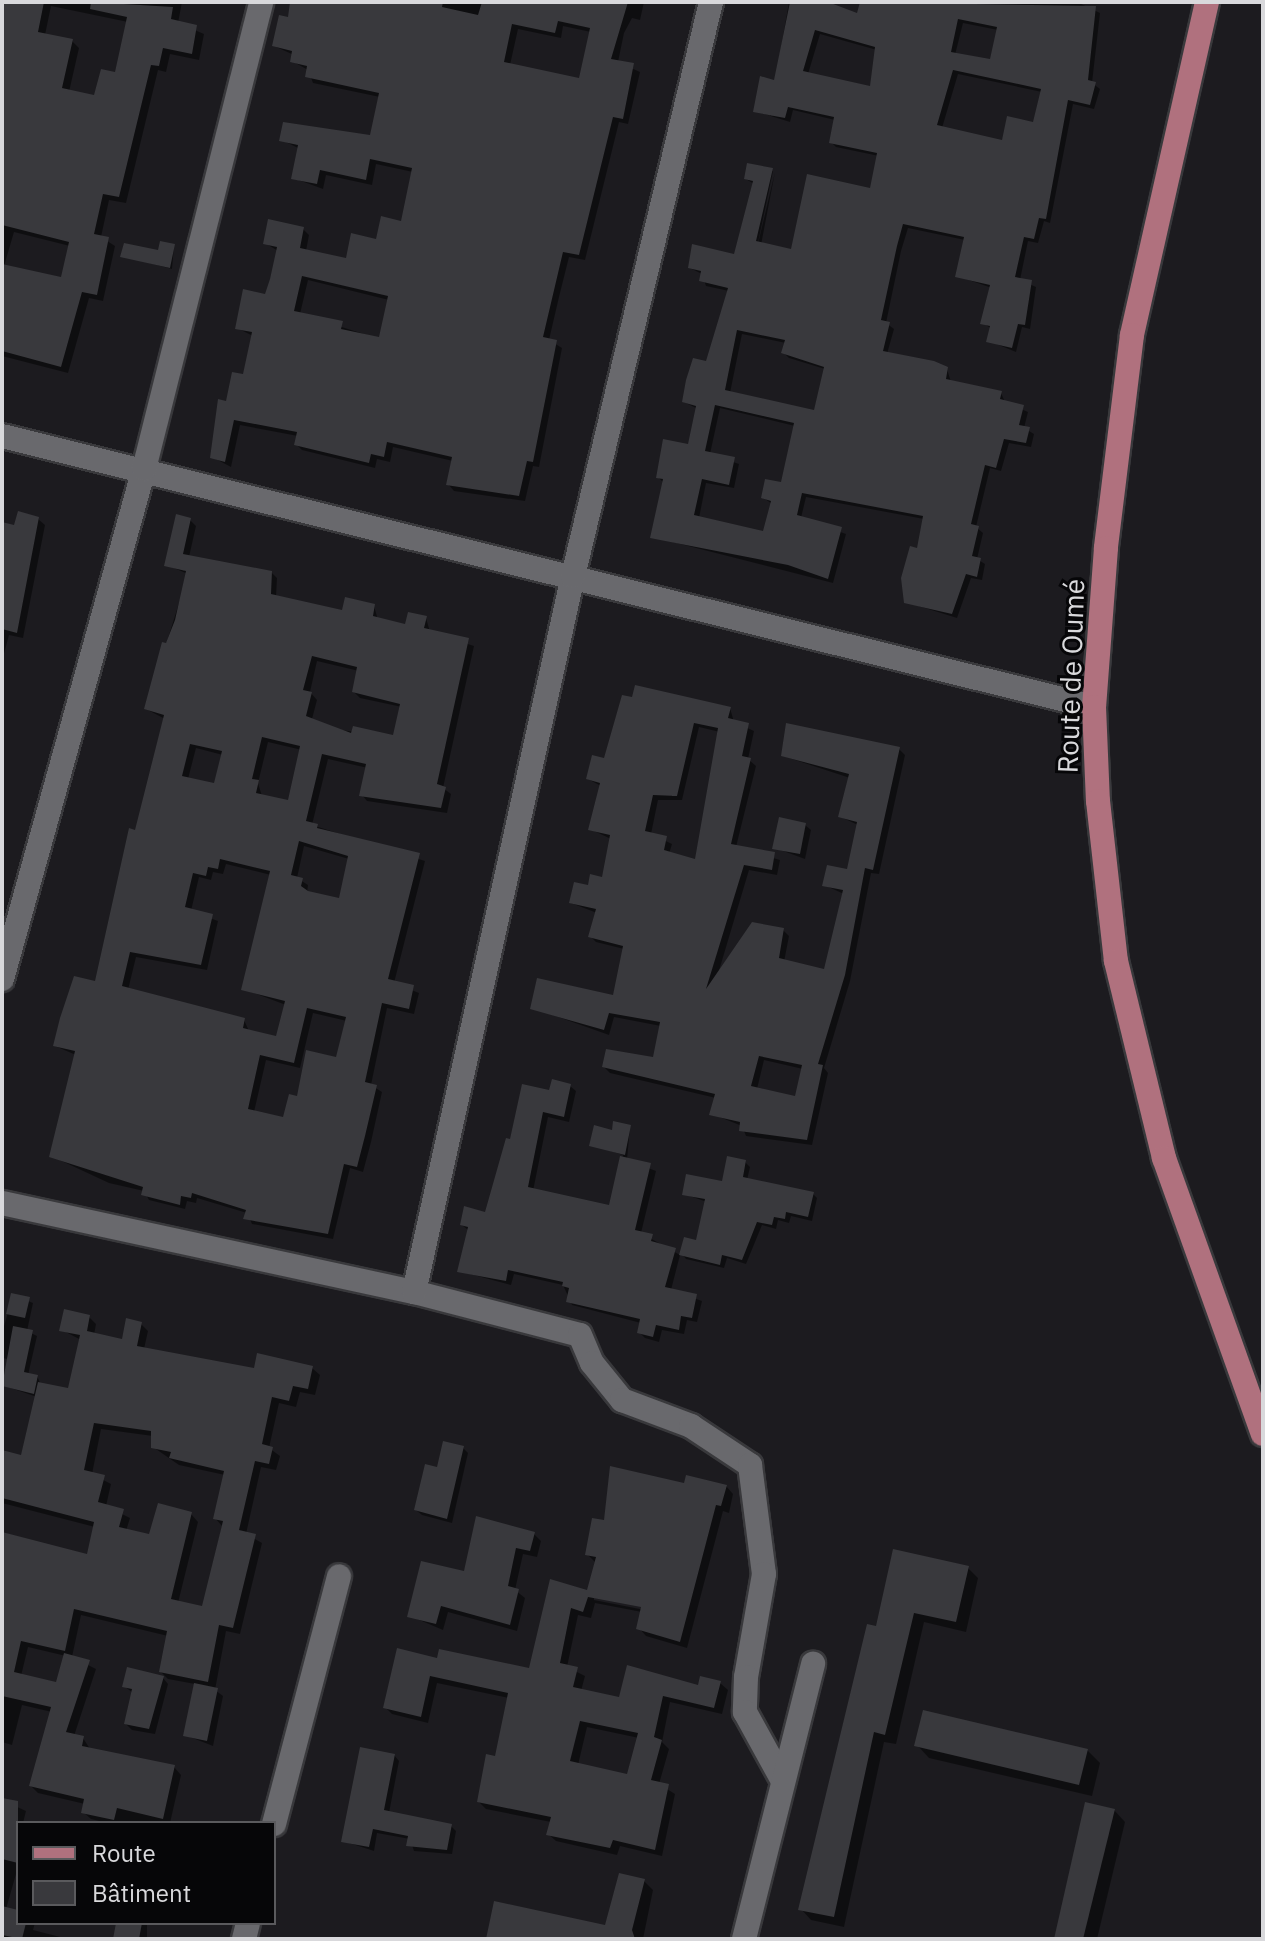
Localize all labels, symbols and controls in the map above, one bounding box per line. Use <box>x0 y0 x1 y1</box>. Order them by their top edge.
street label: Route de Oumé <box>1051 578 1091 774</box>
legend <box>16 1821 276 1925</box>
text: Route <box>92 1837 156 1869</box>
text: Bâtiment <box>92 1877 191 1909</box>

